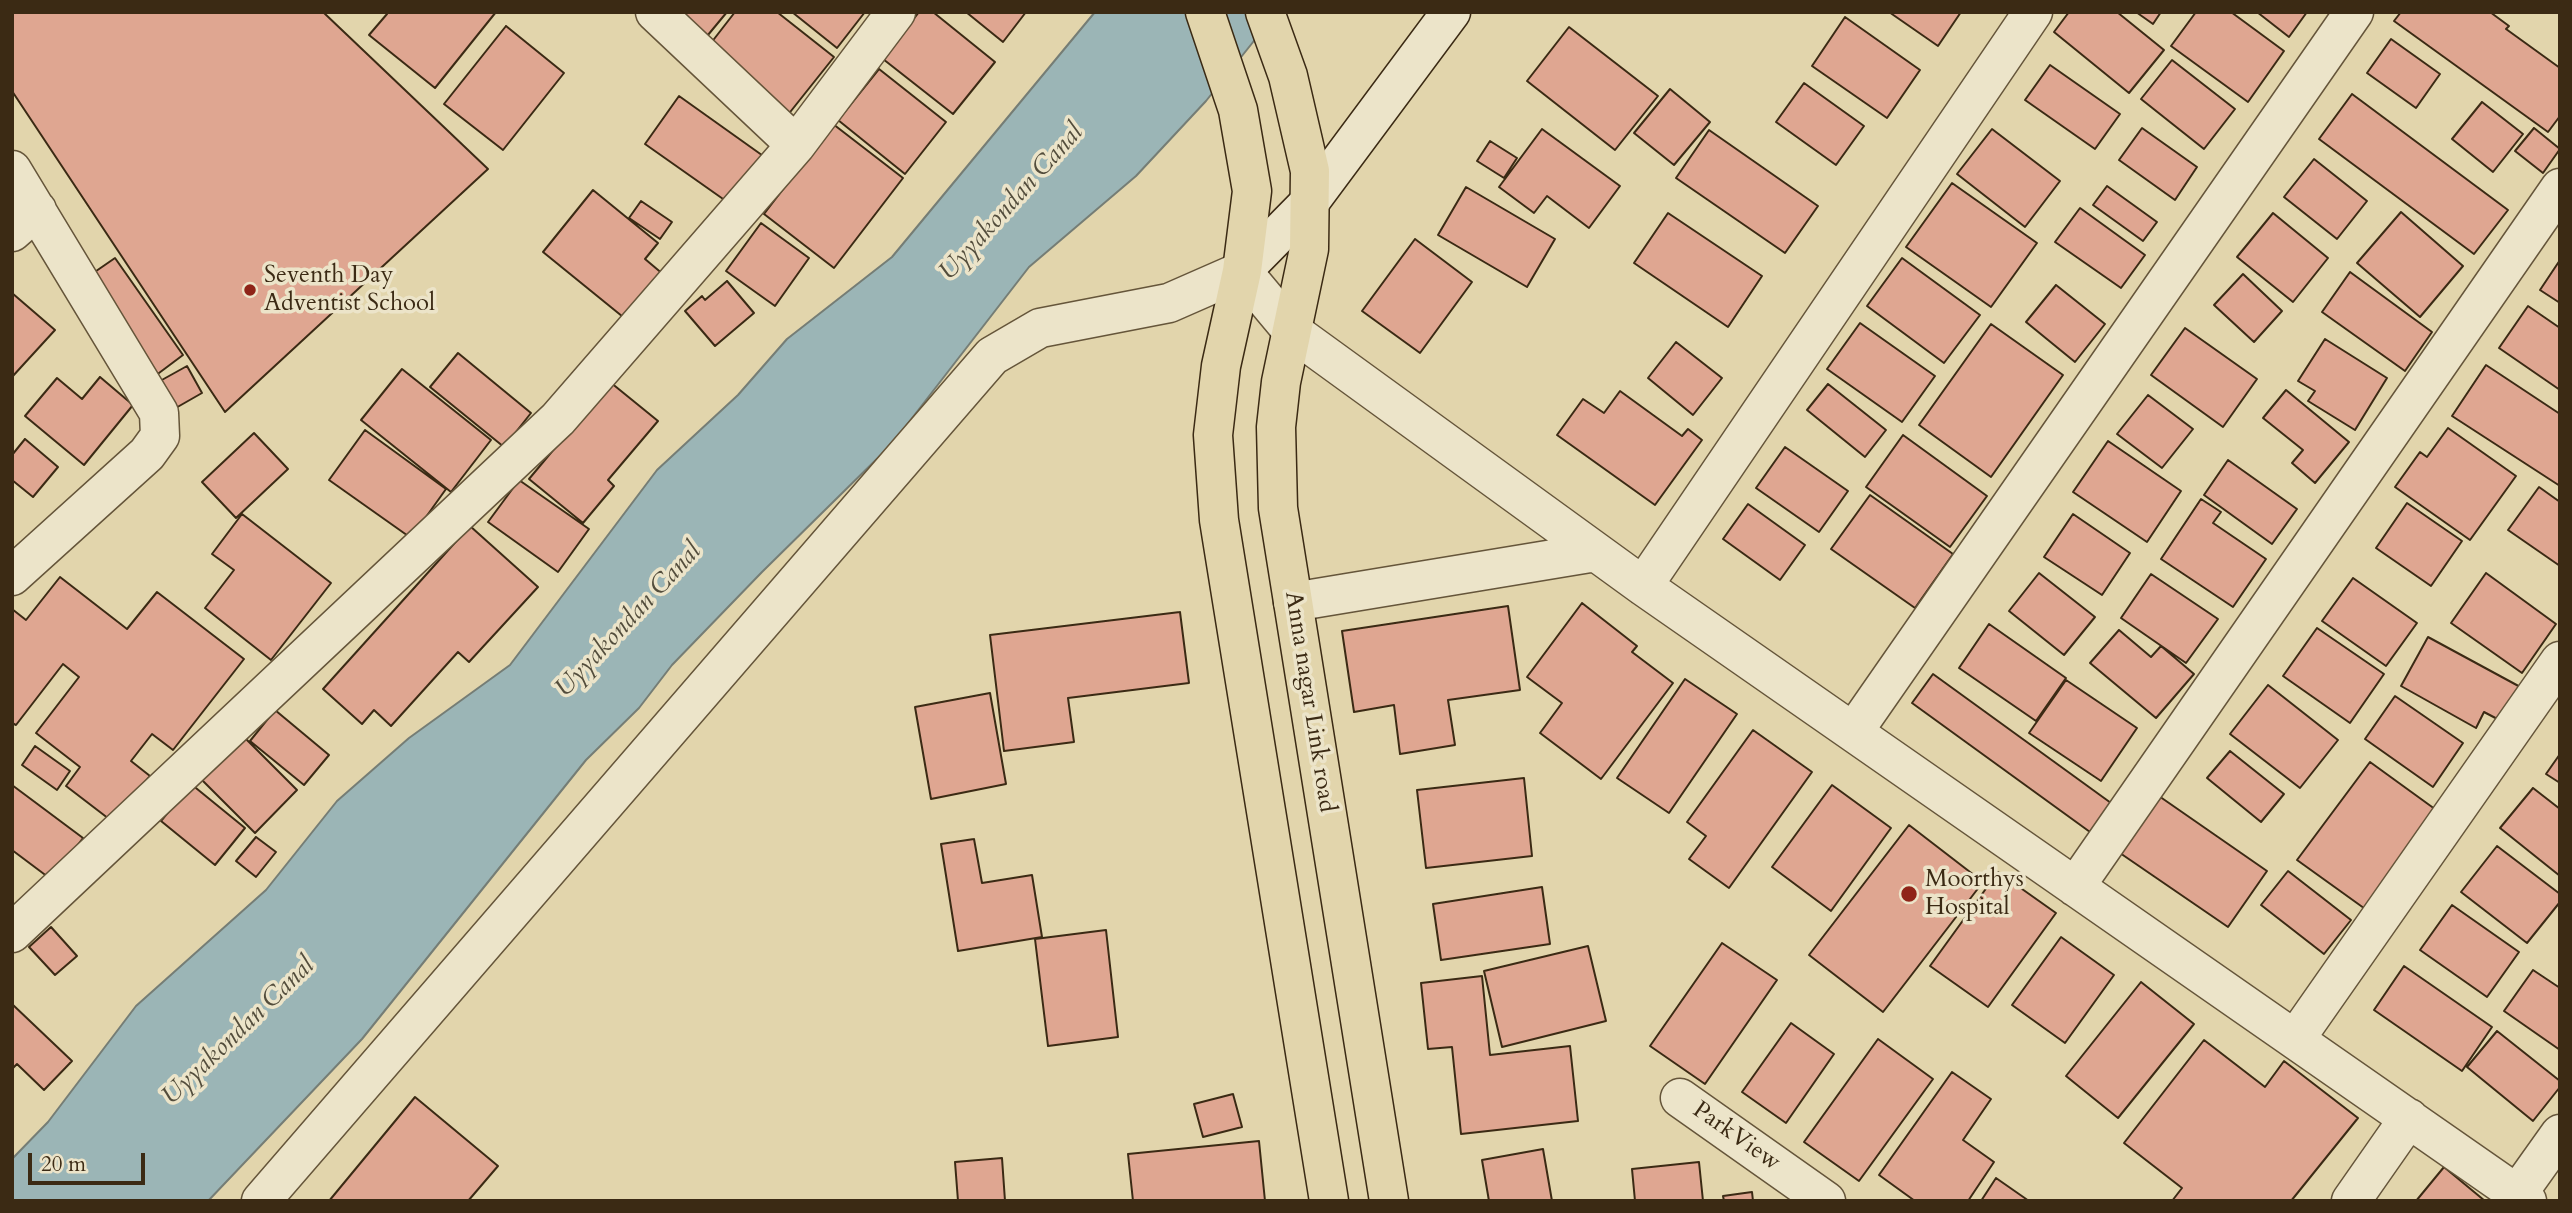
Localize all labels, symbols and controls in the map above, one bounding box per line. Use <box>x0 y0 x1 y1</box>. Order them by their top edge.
water label: Uyyakondan Canal <box>933 118 1091 288</box>
place label: Seventh Day Adventist School <box>264 262 435 318</box>
marker: Seventh Day Adventist School <box>242 282 258 298</box>
water label: Uyyakondan Canal <box>549 537 709 705</box>
street label: Anna nagar Link road <box>1277 589 1341 815</box>
place label: Moorthys Hospital <box>1925 866 2024 922</box>
marker: Moorthys Hospital <box>1899 884 1919 904</box>
water label: Uyyakondan Canal <box>156 951 322 1113</box>
street label: ParkView <box>1687 1096 1785 1178</box>
scale bar <box>32 1140 149 1184</box>
text: 20 m <box>41 1150 86 1179</box>

